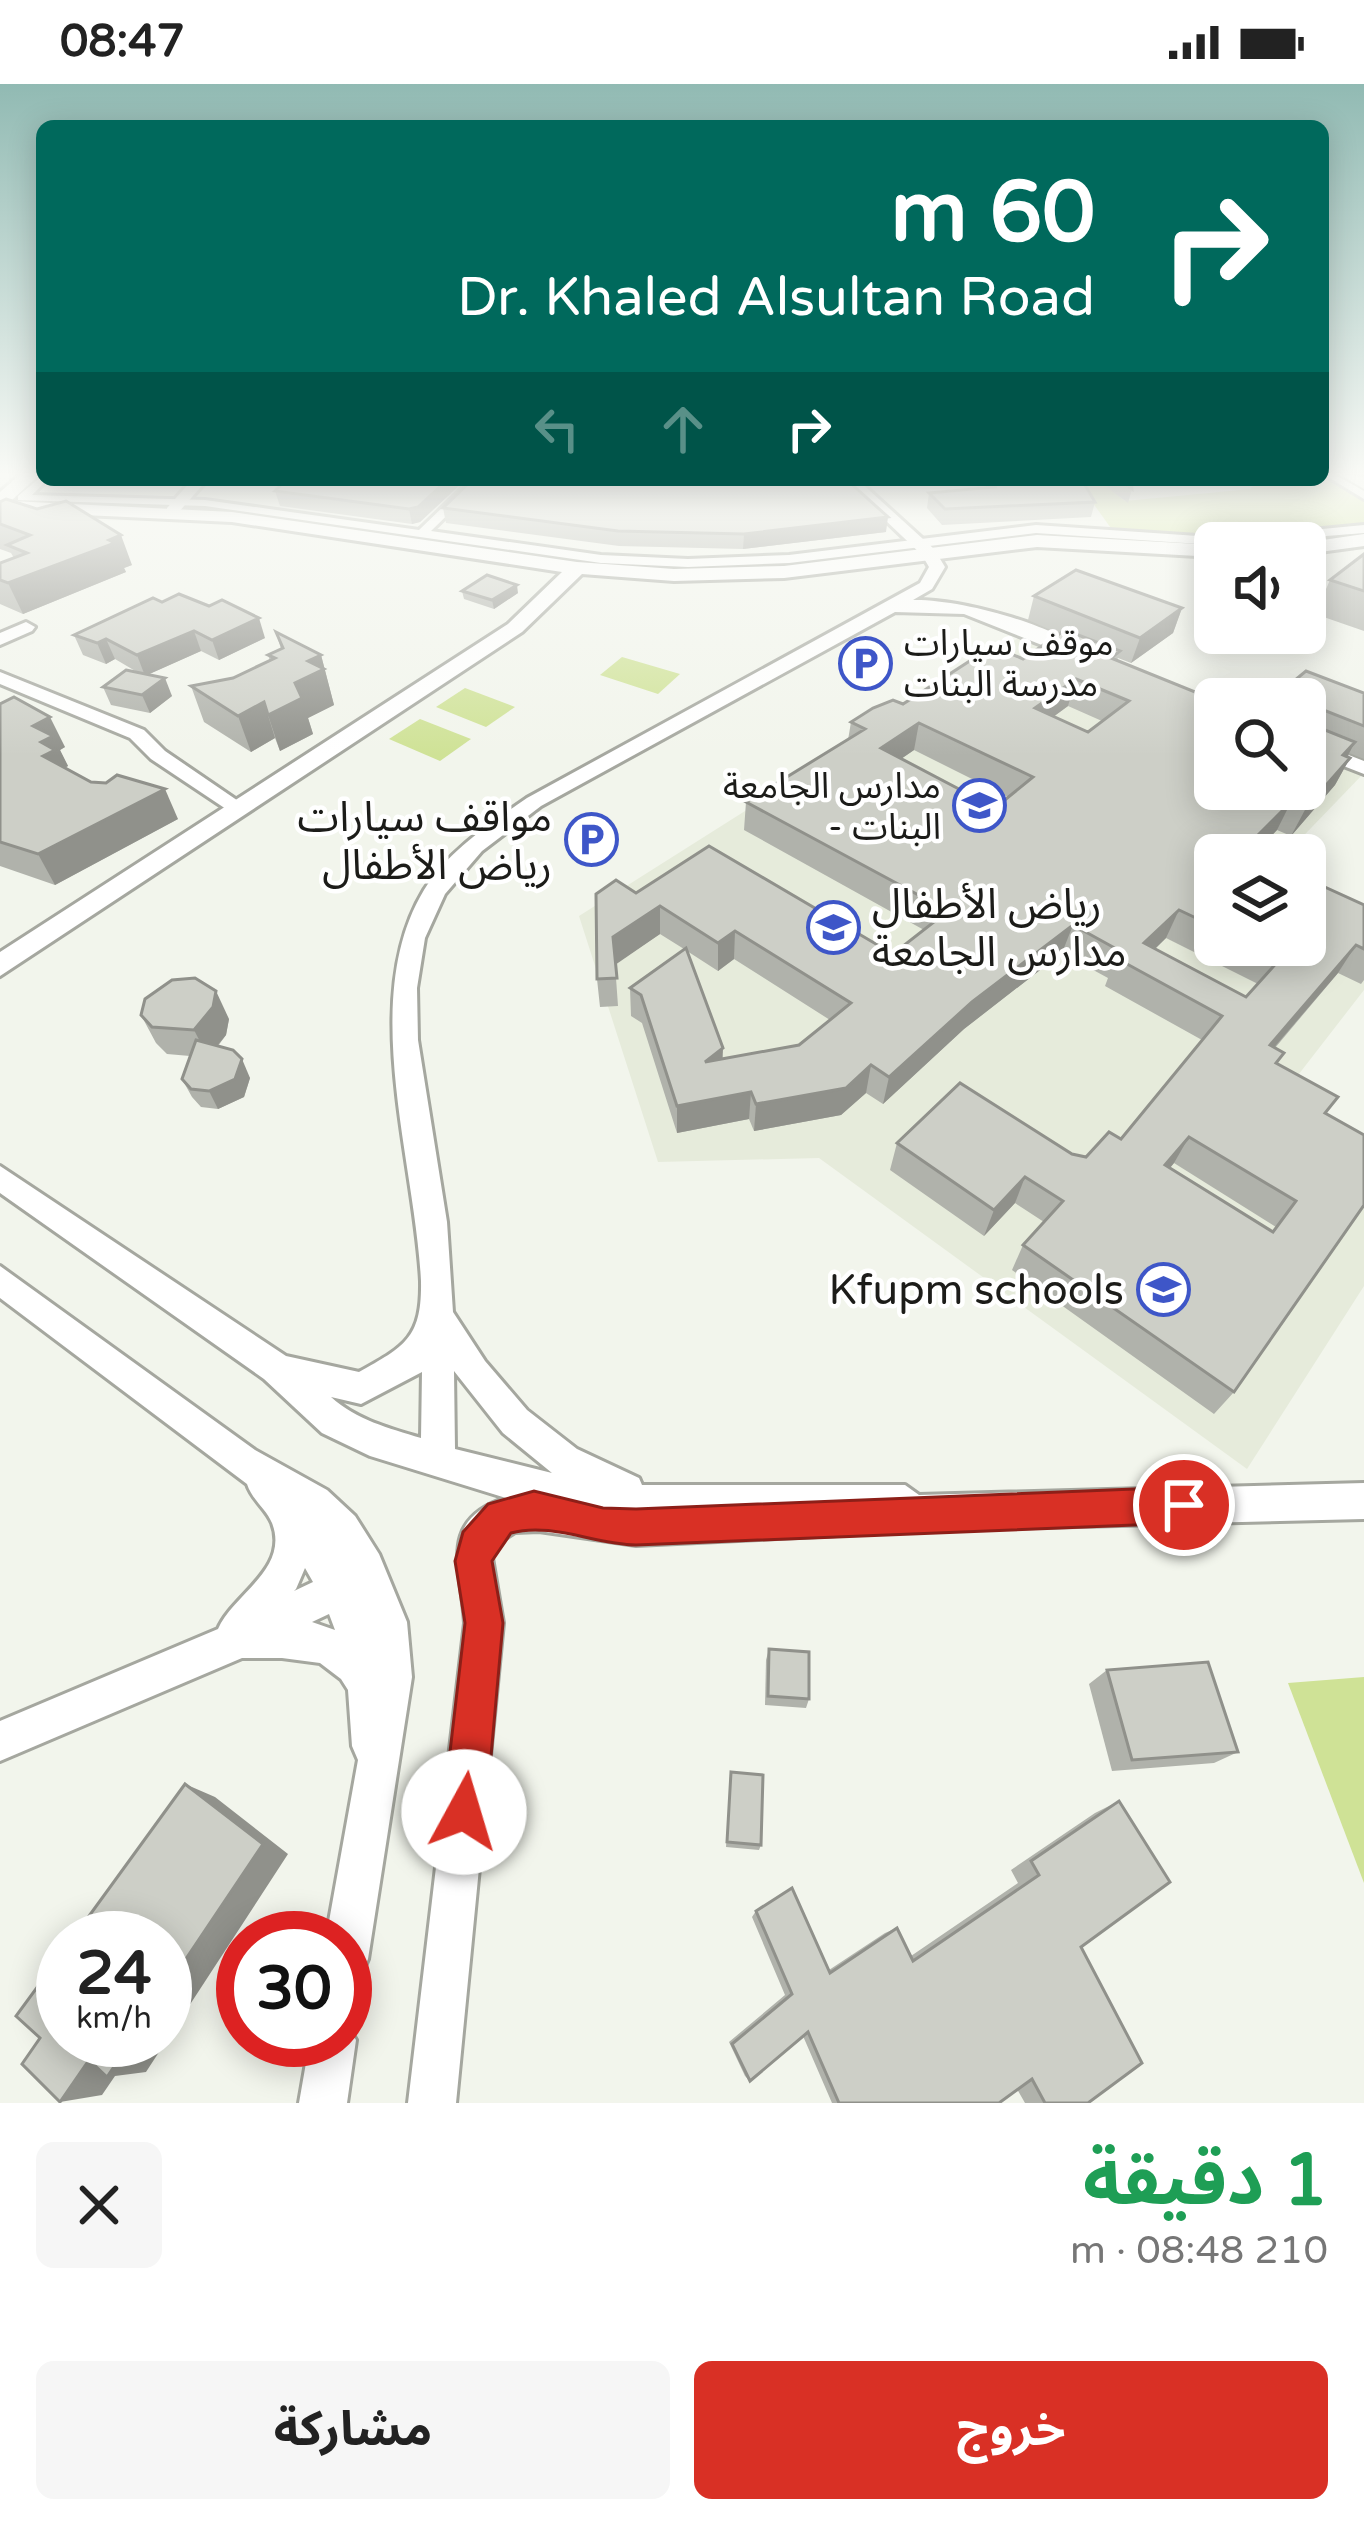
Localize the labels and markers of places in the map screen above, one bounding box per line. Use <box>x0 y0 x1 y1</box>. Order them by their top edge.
place label: موقف سيارات مدرسة البنات <box>904 622 1114 706</box>
parking icon: موقف سيارات مدرسة البنات <box>837 635 893 691</box>
place label: مدارس الجامعة - البنات <box>723 765 941 849</box>
school or university icon: مدارس الجامعة - البنات <box>952 778 1008 834</box>
place label: مواقف سيارات رياض الأطفال <box>297 792 552 891</box>
parking icon: مواقف سيارات رياض الأطفال <box>563 812 619 868</box>
place label: رياض الأطفال مدارس الجامعة <box>872 879 1126 978</box>
school or university icon: رياض الأطفال مدارس الجامعة <box>805 899 861 955</box>
school or university icon: Kfupm schools <box>1135 1261 1191 1317</box>
place label: Kfupm schools <box>828 1265 1124 1316</box>
pin <box>1133 1454 1235 1556</box>

